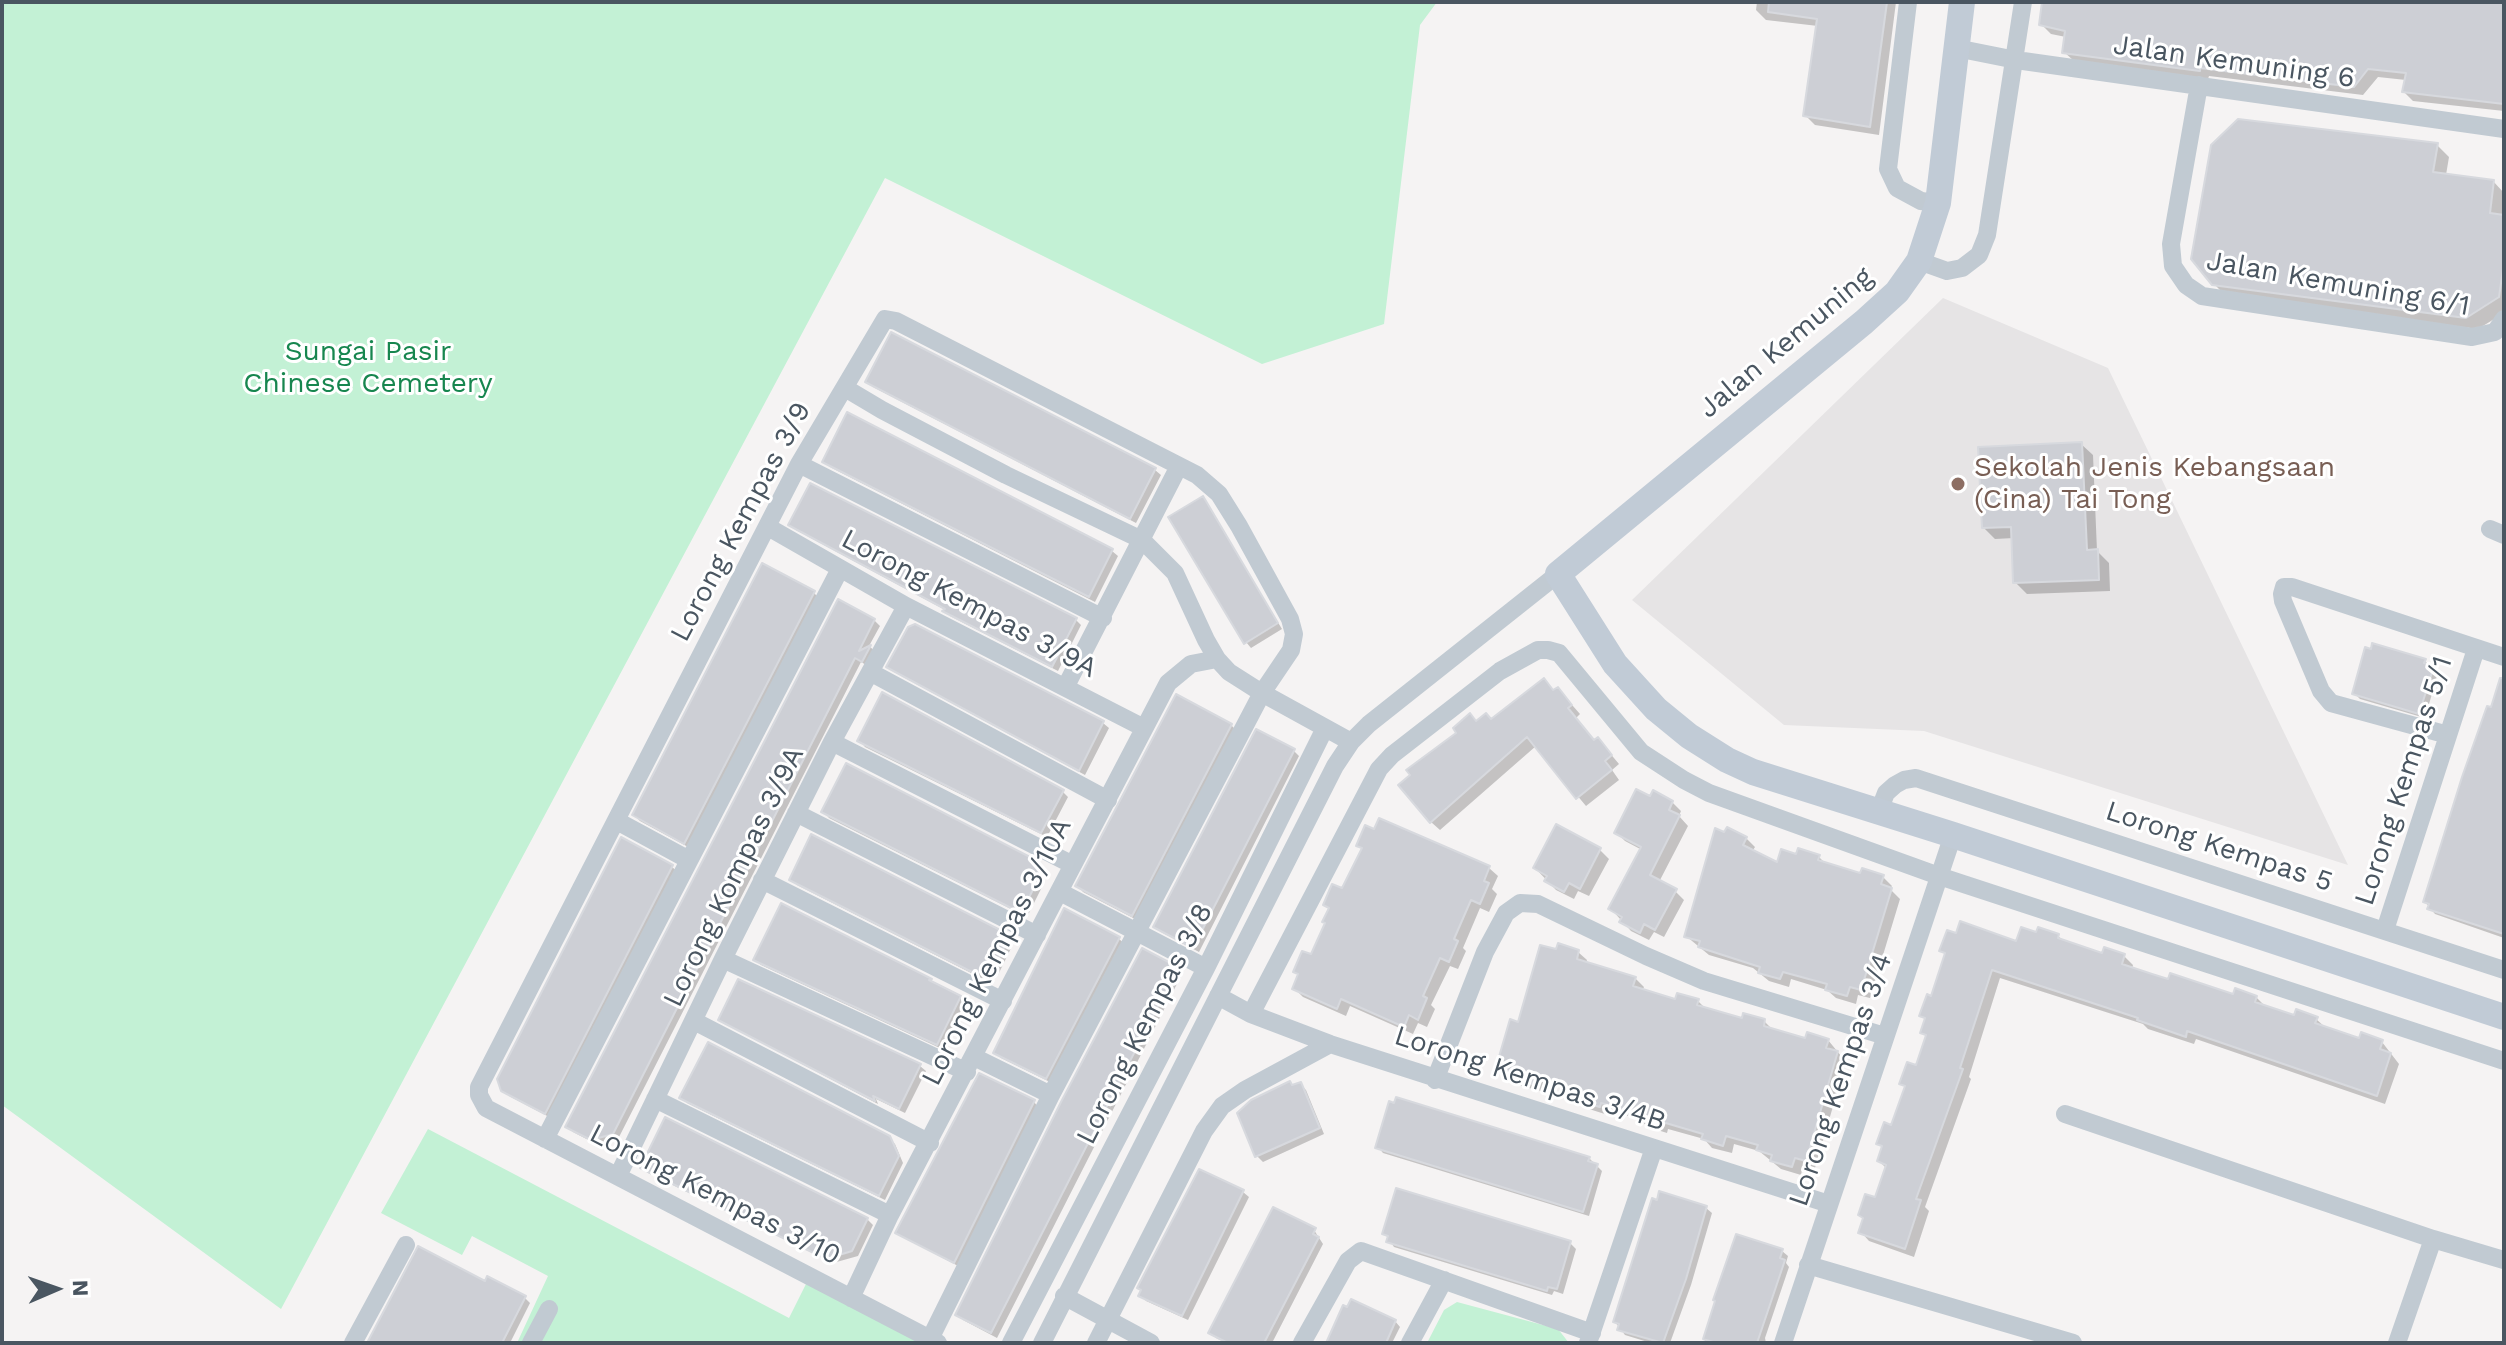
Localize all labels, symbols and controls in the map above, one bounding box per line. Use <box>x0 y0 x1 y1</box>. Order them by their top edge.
street label: Jalan Kemuning 6 <box>2111 28 2357 96</box>
street label: Jalan Kemuning 6/1 <box>2204 244 2472 324</box>
street label: Jalan Kemuning <box>1692 260 1880 426</box>
park label: Sungai Pasir Chinese Cemetery <box>243 335 493 401</box>
street label: Lorong Kempas 3/9 <box>664 397 818 647</box>
place label: Sekolah Jenis Kebangsaan (Cina) Tai Tong <box>1974 451 2335 517</box>
marker: Sekolah Jenis Kebangsaan (Cina) Tai Tong <box>1949 475 1967 493</box>
street label: Lorong Kempas 3/9A <box>836 522 1102 686</box>
street label: Lorong Kempas 5/1 <box>2348 652 2460 910</box>
street label: Lorong Kompas 3/9A <box>656 742 812 1012</box>
street label: Lorong Kempas 5 <box>2101 794 2337 900</box>
street label: Lorong Kempas 3/10A <box>915 813 1079 1091</box>
street label: Lorong Kempas 3/8 <box>1070 898 1220 1150</box>
street label: Lorong Kempas 3/4 <box>1782 949 1900 1211</box>
street label: Lorong Kempas 3/4B <box>1390 1019 1670 1139</box>
street label: Lorong Kempas 3/10 <box>584 1117 846 1273</box>
north arrow <box>16 1249 96 1329</box>
text: N <box>68 1280 93 1297</box>

